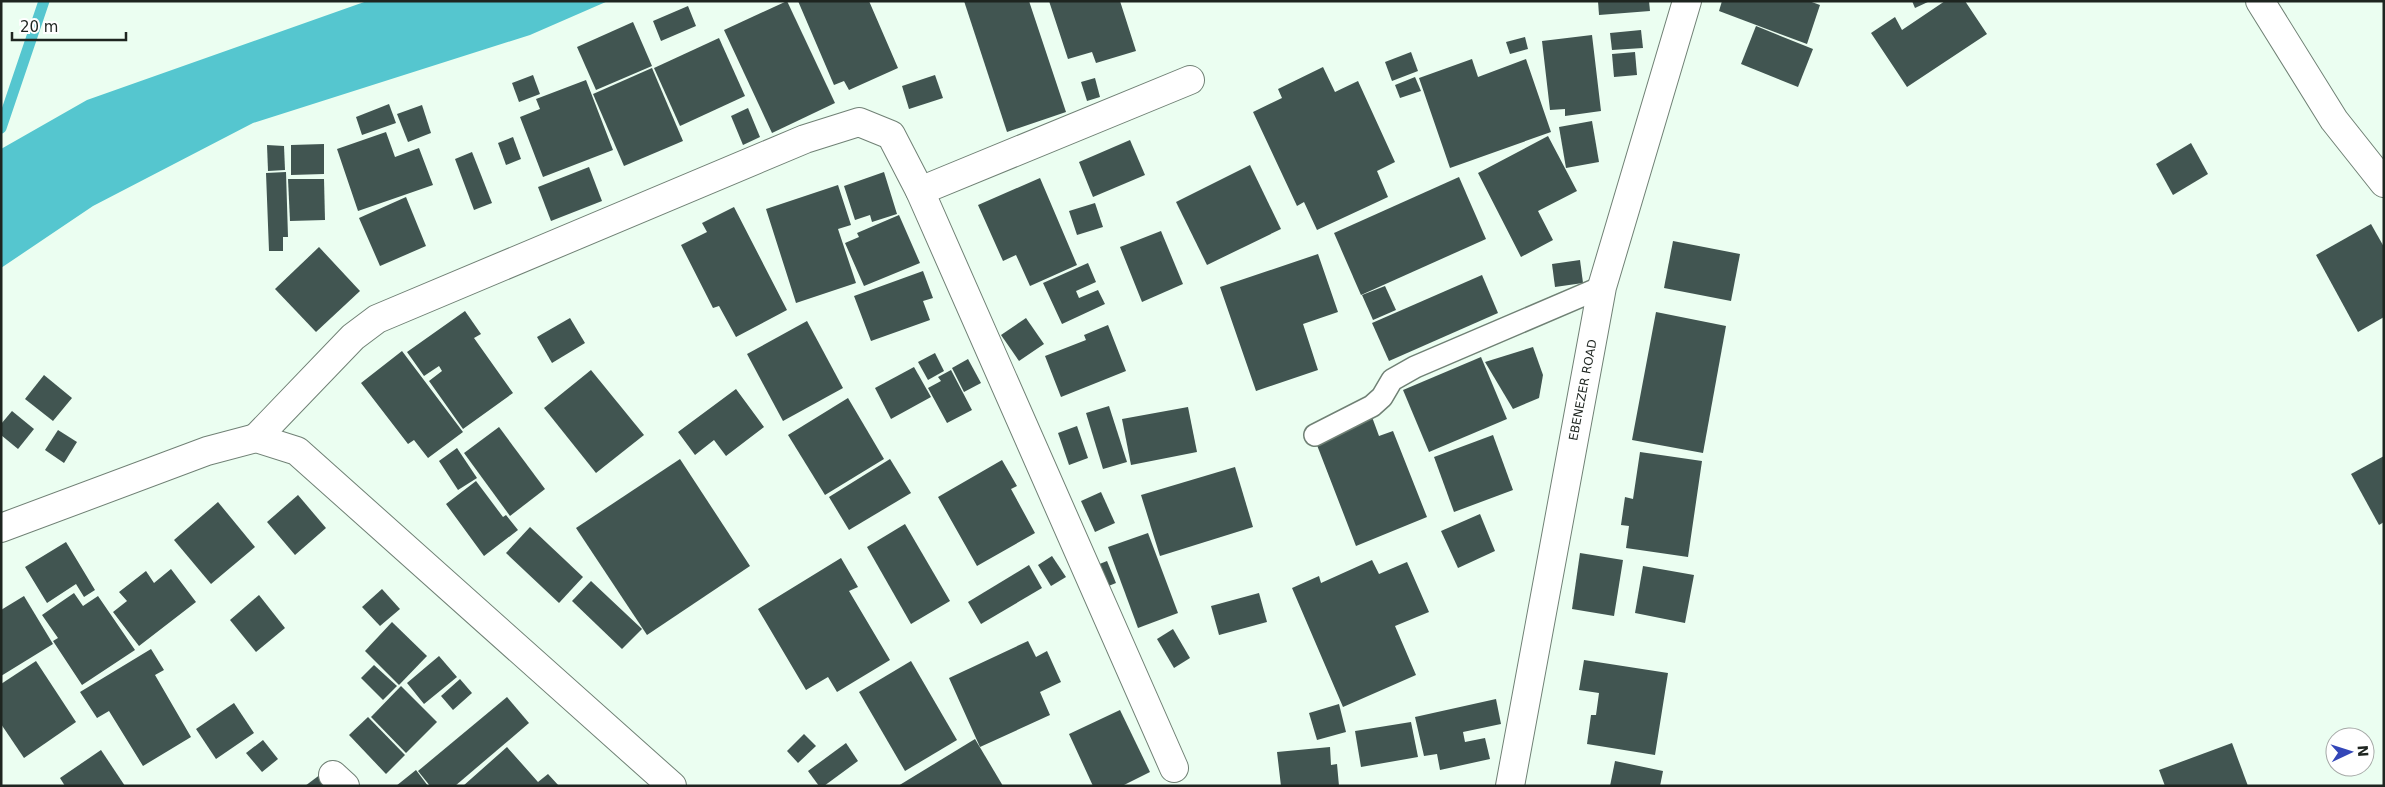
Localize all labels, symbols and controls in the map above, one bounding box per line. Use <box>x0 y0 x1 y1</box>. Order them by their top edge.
scale bar <box>12 10 126 42</box>
text: 20 m <box>20 18 58 36</box>
street label: EBENEZER ROAD <box>1566 338 1600 442</box>
north arrow <box>2325 727 2375 777</box>
text: N <box>2355 745 2371 757</box>

